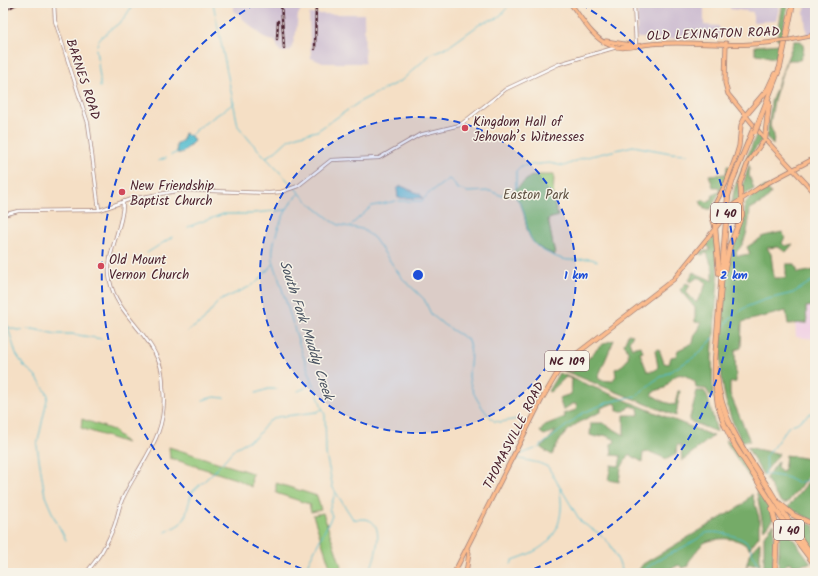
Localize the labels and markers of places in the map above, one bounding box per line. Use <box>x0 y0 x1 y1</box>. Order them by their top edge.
place label: Kingdom Hall of Jehovah’s Witnesses <box>473 112 585 148</box>
marker: Kingdom Hall of Jehovah’s Witnesses <box>460 123 470 133</box>
place label: New Friendship Baptist Church <box>130 176 215 212</box>
marker: New Friendship Baptist Church <box>117 187 127 197</box>
place label: Old Mount Vernon Church <box>109 250 189 286</box>
marker: Old Mount Vernon Church <box>96 261 106 271</box>
centre of rings <box>411 268 425 282</box>

